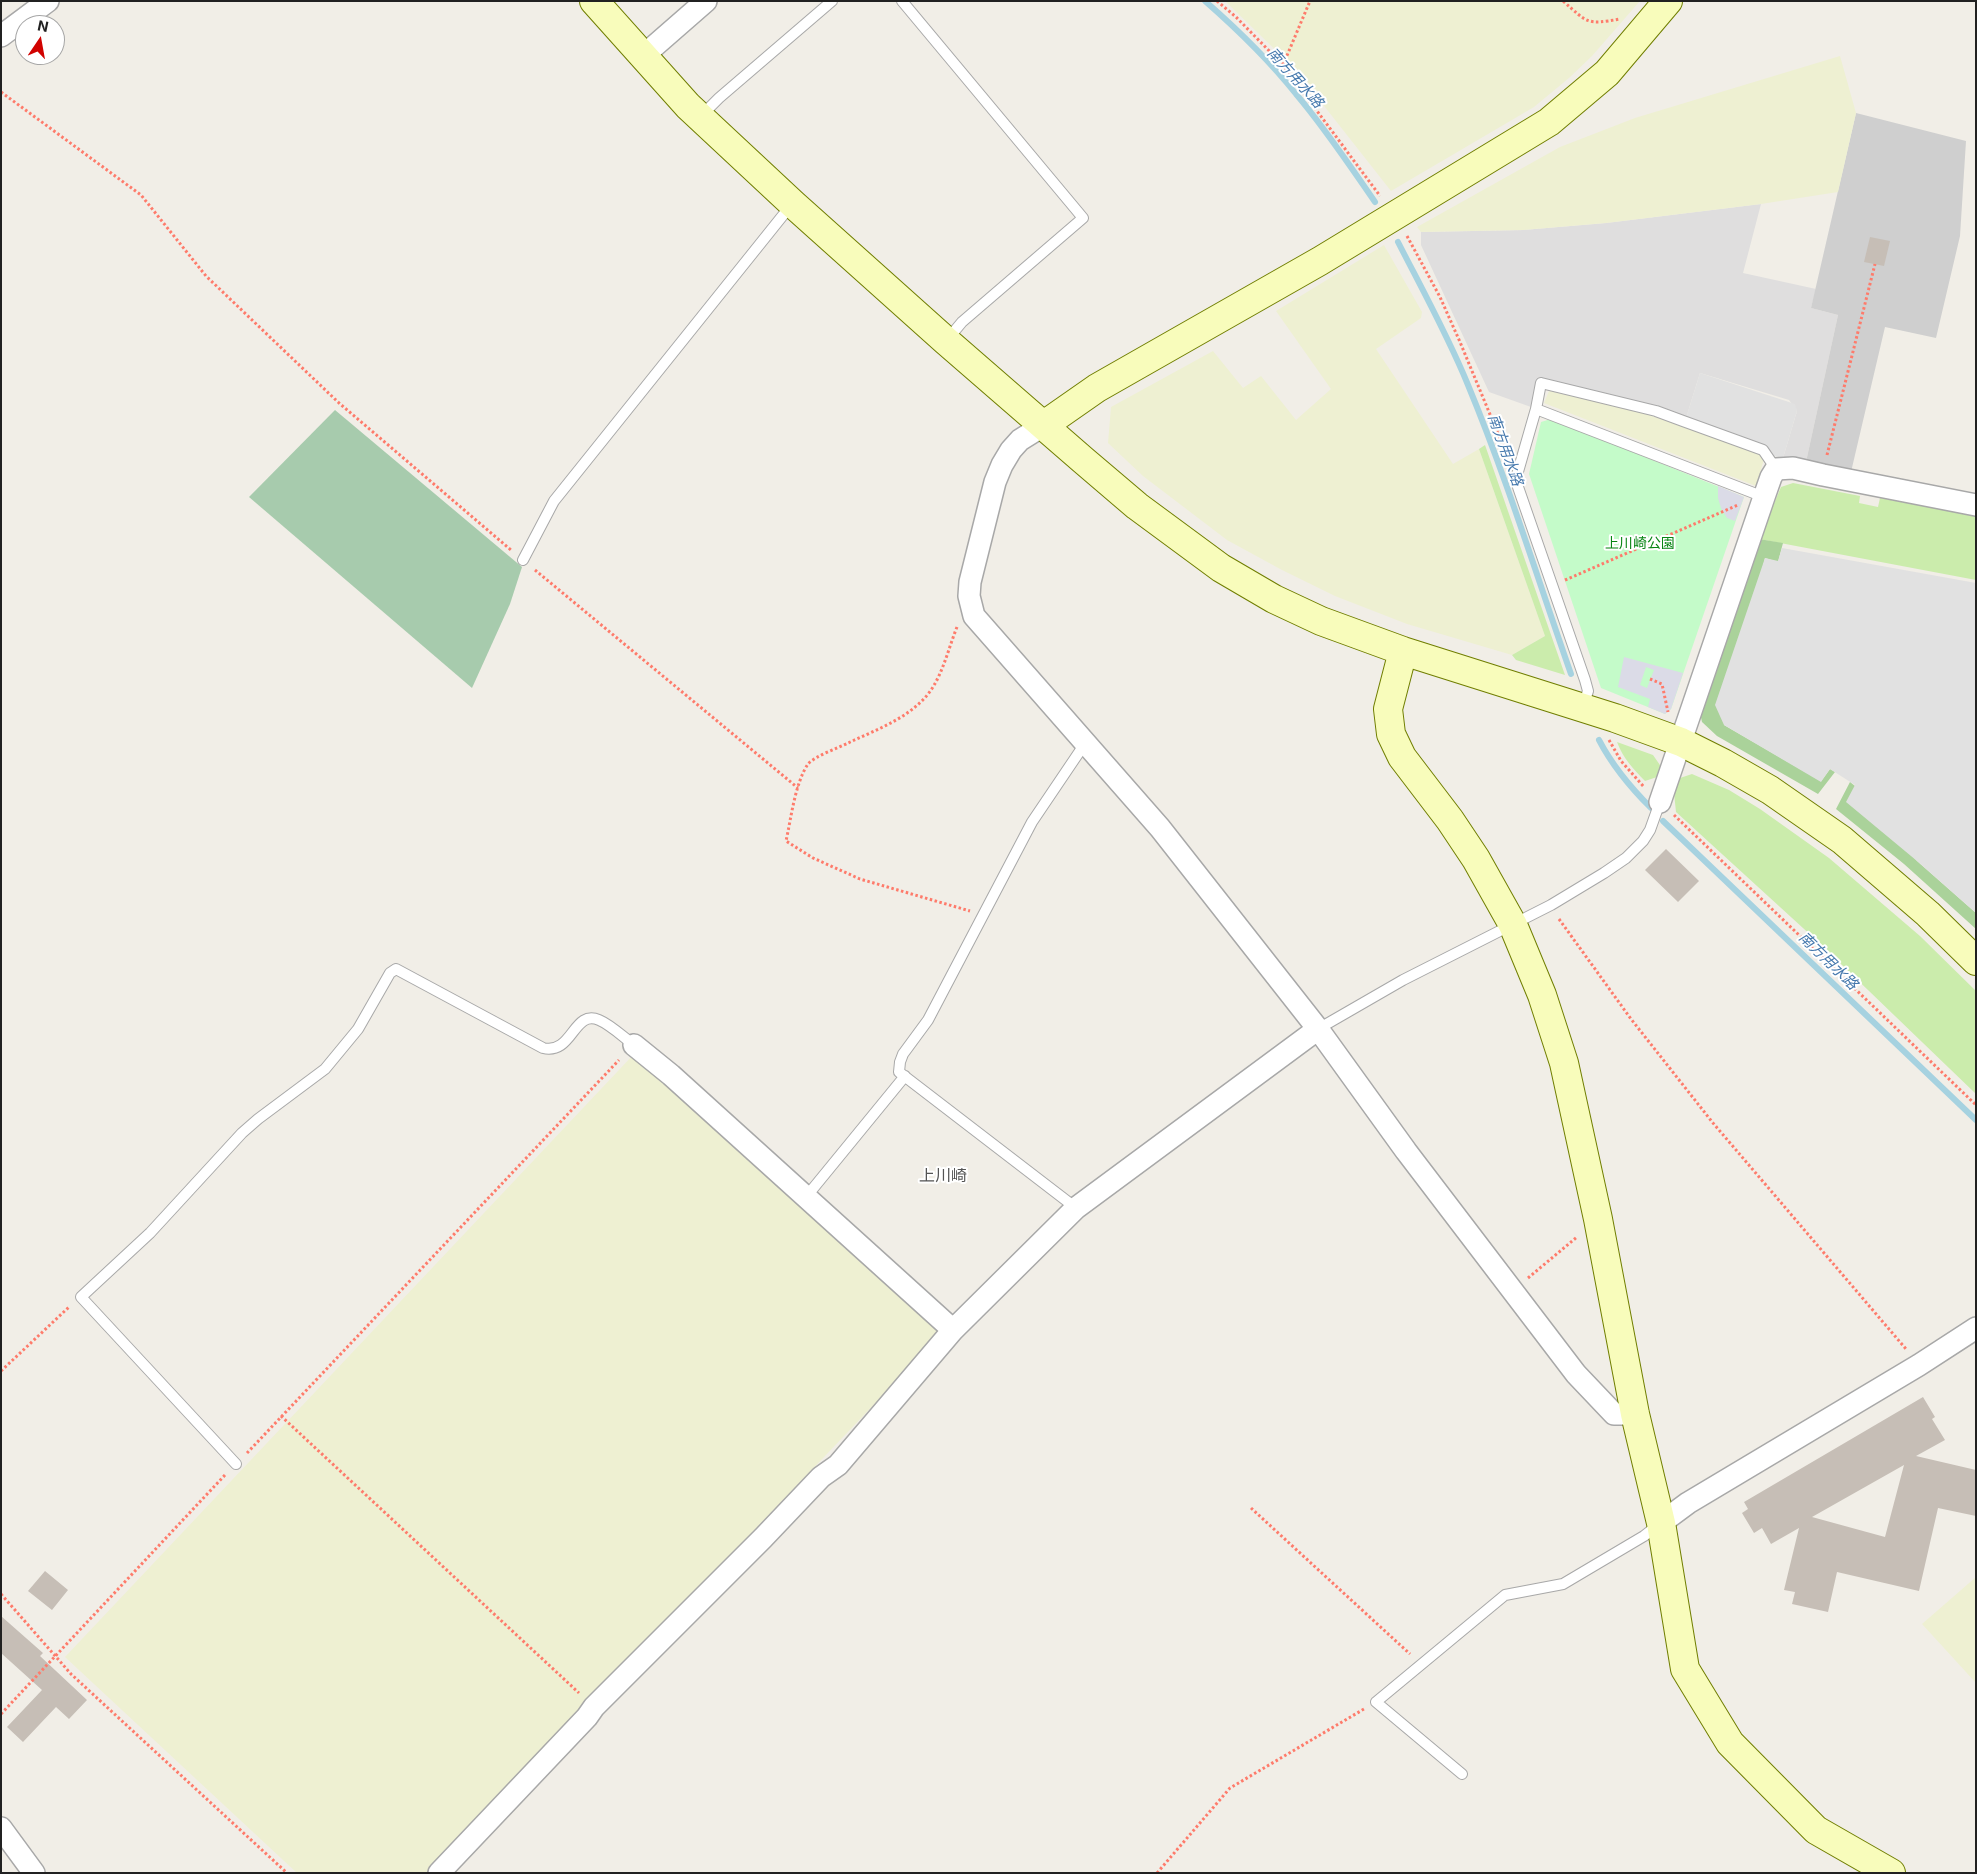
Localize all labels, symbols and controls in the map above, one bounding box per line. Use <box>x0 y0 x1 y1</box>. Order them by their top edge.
north arrow <box>15 15 65 65</box>
text: N <box>36 16 50 35</box>
water label: 南方用水路 <box>1263 44 1327 112</box>
water label: 南方用水路 <box>1484 412 1526 488</box>
park label: 上川崎公園 <box>1605 536 1675 552</box>
water label: 南方用水路 <box>1795 928 1861 994</box>
district label: 上川崎 <box>919 1166 967 1186</box>

